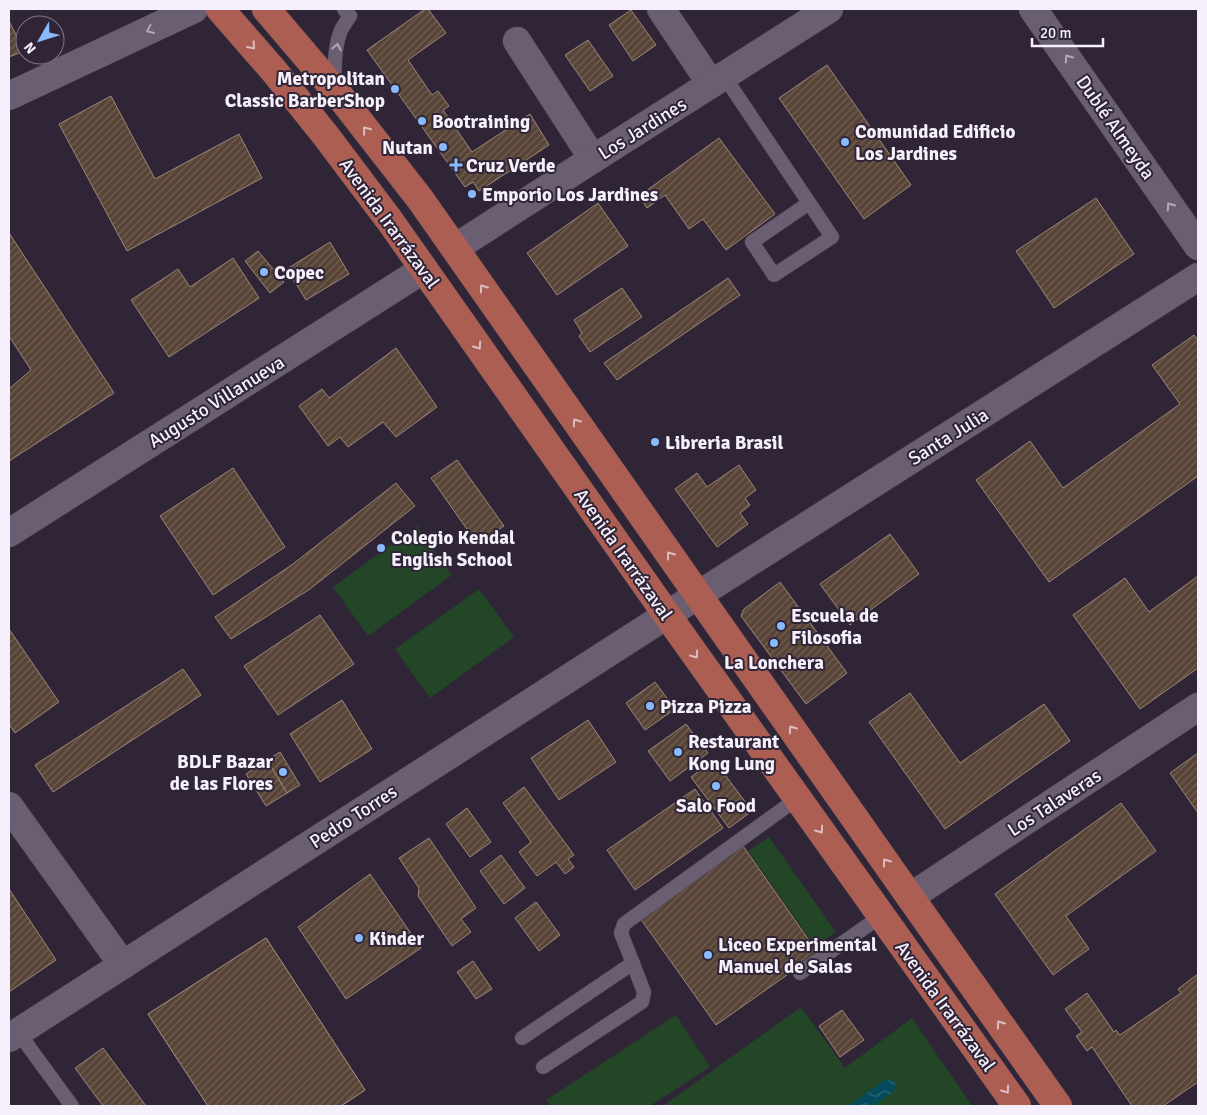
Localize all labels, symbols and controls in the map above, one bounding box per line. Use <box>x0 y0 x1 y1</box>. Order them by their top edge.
north arrow <box>15 15 65 65</box>
scale bar <box>1032 15 1103 47</box>
one-way arrow <box>146 23 155 34</box>
text: 20 m <box>1040 24 1071 42</box>
text: N <box>21 39 40 57</box>
one-way arrow <box>246 40 255 49</box>
one-way arrow <box>331 42 342 51</box>
one-way arrow <box>1065 54 1074 64</box>
place label: Metropolitan Classic BarberShop <box>225 67 385 113</box>
street label: Dublé Almeyda <box>1070 71 1160 184</box>
marker: Metropolitan Classic BarberShop <box>389 83 401 95</box>
street label: Los Jardines <box>594 92 691 165</box>
place label: Bootraining <box>432 110 530 134</box>
marker: Bootraining <box>416 115 428 127</box>
place label: Comunidad Edificio Los Jardines <box>855 120 1015 166</box>
one-way arrow <box>363 126 372 136</box>
place label: Nutan <box>382 136 433 160</box>
marker: Comunidad Edificio Los Jardines <box>839 136 851 148</box>
marker: Nutan <box>437 141 449 153</box>
street label: Avenida Irarrázaval <box>334 154 445 294</box>
place label: Cruz Verde <box>466 154 555 178</box>
marker: Cruz Verde <box>450 159 462 171</box>
place label: Emporio Los Jardines <box>482 183 658 207</box>
marker: Emporio Los Jardines <box>466 188 478 200</box>
one-way arrow <box>1167 202 1176 212</box>
place label: Copec <box>274 261 324 285</box>
marker: Copec <box>258 266 270 278</box>
one-way arrow <box>480 285 489 294</box>
one-way arrow <box>472 340 481 349</box>
street label: Augusto Villanueva <box>144 350 289 453</box>
street label: Santa Julia <box>904 403 993 471</box>
one-way arrow <box>573 418 582 427</box>
place label: Libreria Brasil <box>665 431 784 455</box>
marker: Libreria Brasil <box>649 436 661 448</box>
street label: Avenida Irarrázaval <box>569 484 678 625</box>
place label: Colegio Kendal English School <box>391 526 515 572</box>
marker: Colegio Kendal English School <box>375 542 387 554</box>
one-way arrow <box>667 551 676 560</box>
place label: Escuela de Filosofia <box>791 604 879 650</box>
marker: Escuela de Filosofia <box>775 620 787 632</box>
marker: La Lonchera <box>768 637 780 649</box>
one-way arrow <box>689 649 698 658</box>
place label: La Lonchera <box>724 651 824 675</box>
place label: Pizza Pizza <box>660 695 752 719</box>
marker: Pizza Pizza <box>644 700 656 712</box>
one-way arrow <box>789 726 798 735</box>
place label: Restaurant Kong Lung <box>688 730 779 776</box>
marker: Restaurant Kong Lung <box>672 746 684 758</box>
place label: BDLF Bazar de las Flores <box>170 750 273 796</box>
street label: Los Talaveras <box>1003 764 1106 842</box>
marker: BDLF Bazar de las Flores <box>277 766 289 778</box>
street label: Pedro Torres <box>305 780 402 854</box>
marker: Salo Food <box>710 780 722 792</box>
place label: Salo Food <box>676 794 756 818</box>
one-way arrow <box>814 824 823 833</box>
one-way arrow <box>883 859 892 868</box>
place label: Kinder <box>369 927 425 951</box>
marker: Kinder <box>353 932 365 944</box>
place label: Liceo Experimental Manuel de Salas <box>718 933 877 979</box>
street label: Avenida Irarrázaval <box>890 937 1001 1077</box>
marker: Liceo Experimental Manuel de Salas <box>702 949 714 961</box>
one-way arrow <box>997 1020 1006 1030</box>
one-way arrow <box>1000 1084 1009 1094</box>

